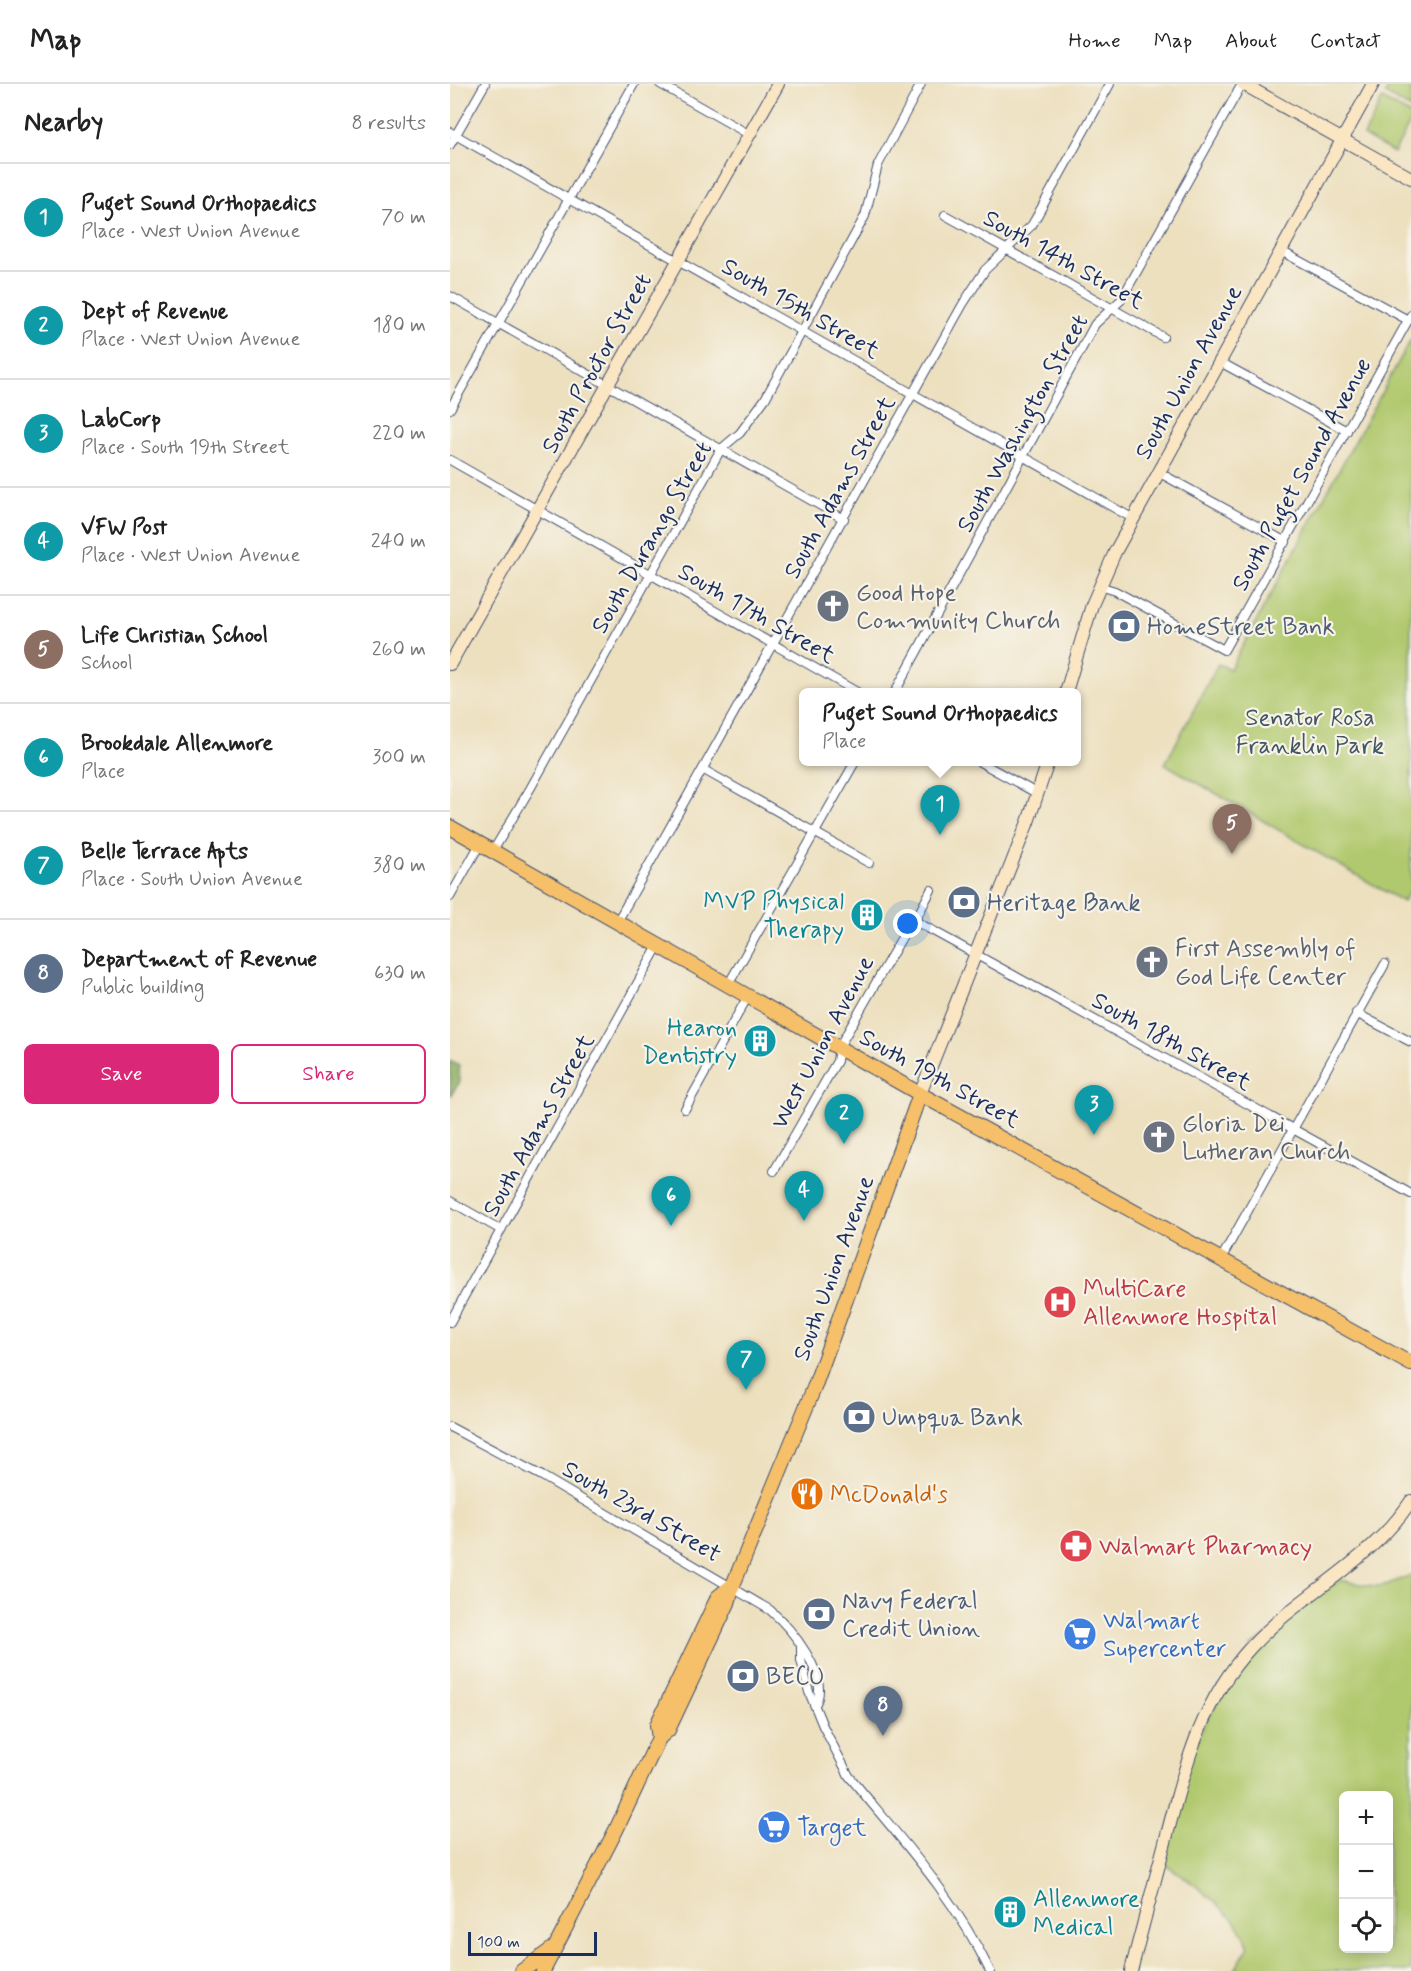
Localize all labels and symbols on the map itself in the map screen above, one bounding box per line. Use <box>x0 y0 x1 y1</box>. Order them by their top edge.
street label: South 14th Street <box>977 203 1149 317</box>
street label: South 15th Street <box>716 251 885 367</box>
street label: South Proctor Street <box>535 268 660 459</box>
street label: South Union Avenue <box>1129 280 1250 465</box>
street label: South Washington Street <box>950 309 1099 540</box>
street label: South Puget Sound Avenue <box>1225 353 1382 598</box>
street label: South Adams Street <box>777 391 903 585</box>
street label: South Durango Street <box>585 436 720 639</box>
street label: South 17th Street <box>672 557 841 672</box>
place label: Good Hope Community Church <box>856 578 1061 637</box>
church icon: Good Hope Community Church <box>815 588 851 624</box>
bank icon: HomeStreet Bank <box>1106 608 1142 644</box>
place label: HomeStreet Bank <box>1147 612 1335 643</box>
park label: Senator Rosa Franklin Park <box>1236 703 1384 762</box>
pin: 1 <box>920 786 960 835</box>
pin: 5 <box>1212 804 1252 854</box>
bank icon: Heritage Bank <box>946 884 982 920</box>
place label: MVP Physical Therapy <box>703 887 844 946</box>
place label: Heritage Bank <box>987 888 1141 919</box>
building icon: MVP Physical Therapy <box>849 897 885 933</box>
your location <box>893 909 922 938</box>
place label: First Assembly of God Life Center <box>1175 934 1356 993</box>
church icon: First Assembly of God Life Center <box>1134 944 1170 980</box>
street label: West Union Avenue <box>765 951 882 1135</box>
street label: South 18th Street <box>1086 986 1257 1099</box>
place label: Hearon Dentistry <box>642 1013 737 1072</box>
street label: South 19th Street <box>853 1022 1025 1136</box>
building icon: Hearon Dentistry <box>742 1023 778 1059</box>
street label: South Adams Street <box>476 1029 602 1223</box>
pin: 3 <box>1074 1086 1114 1135</box>
pin: 2 <box>824 1094 864 1144</box>
place label: Gloria Dei Lutheran Church <box>1182 1109 1350 1168</box>
church icon: Gloria Dei Lutheran Church <box>1141 1119 1177 1155</box>
street label: South Union Avenue <box>787 1171 882 1365</box>
pin: 4 <box>784 1172 824 1221</box>
pin: 6 <box>652 1176 690 1226</box>
place label: MultiCare Allenmore Hospital <box>1083 1274 1277 1333</box>
hospital icon: MultiCare Allenmore Hospital <box>1042 1284 1078 1320</box>
pin: 7 <box>726 1340 766 1390</box>
bank icon: Umpqua Bank <box>841 1399 877 1435</box>
place label: Umpqua Bank <box>882 1403 1023 1434</box>
street label: South 23rd Street <box>556 1454 726 1570</box>
restaurant icon: McDonald's <box>789 1476 825 1512</box>
place label: McDonald's <box>830 1480 948 1511</box>
pharmacy icon: Walmart Pharmacy <box>1058 1528 1094 1564</box>
place label: Walmart Pharmacy <box>1099 1532 1312 1563</box>
place label: Navy Federal Credit Union <box>842 1586 980 1645</box>
bank icon: Navy Federal Credit Union <box>801 1596 837 1632</box>
place label: Walmart Supercenter <box>1103 1606 1227 1665</box>
supermarket icon: Walmart Supercenter <box>1062 1616 1098 1652</box>
bank icon: BECU <box>725 1658 761 1694</box>
place label: BECU <box>766 1662 825 1693</box>
pin: 8 <box>864 1686 902 1736</box>
supermarket icon: Target <box>756 1809 792 1845</box>
place label: Target <box>797 1813 867 1846</box>
place label: Allenmore Medical <box>1033 1884 1140 1943</box>
building icon: Allenmore Medical <box>992 1894 1028 1930</box>
scale bar <box>468 1929 597 1956</box>

